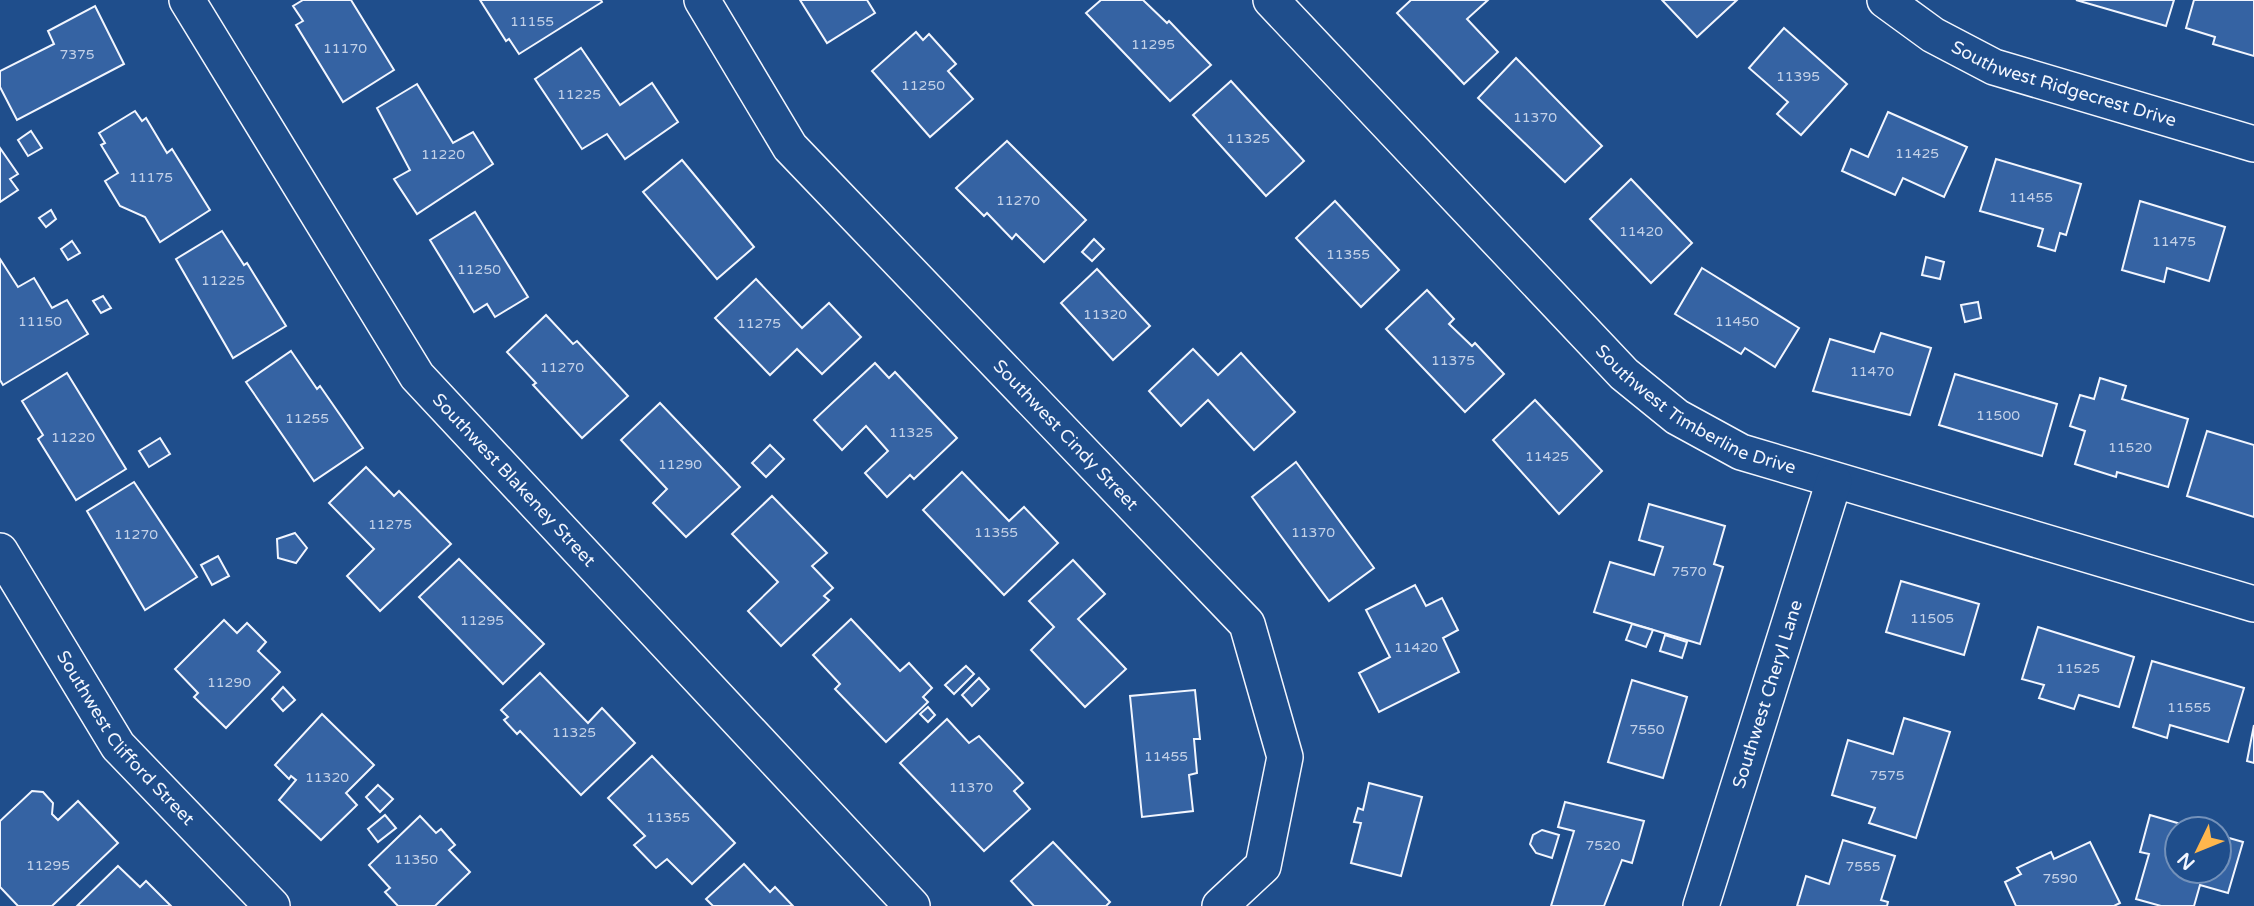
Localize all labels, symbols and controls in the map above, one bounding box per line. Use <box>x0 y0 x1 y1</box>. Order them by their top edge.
house number: 11155 <box>510 13 554 30</box>
house number: 11295 <box>1131 36 1175 53</box>
street label: Southwest Ridgecrest Drive <box>1948 36 2179 131</box>
house number: 11170 <box>323 40 367 57</box>
house number: 7375 <box>59 46 95 63</box>
house number: 11395 <box>1776 68 1820 85</box>
house number: 11250 <box>901 77 945 94</box>
house number: 11225 <box>557 86 601 103</box>
house number: 11370 <box>1513 109 1557 126</box>
house number: 11325 <box>1226 130 1270 147</box>
house number: 11425 <box>1895 145 1939 162</box>
house number: 11220 <box>421 146 465 163</box>
house number: 11175 <box>129 169 173 186</box>
house number: 11455 <box>2009 189 2053 206</box>
house number: 11270 <box>996 192 1040 209</box>
house number: 11420 <box>1619 223 1663 240</box>
house number: 11475 <box>2152 233 2196 250</box>
house number: 11355 <box>1326 246 1370 263</box>
house number: 11250 <box>457 261 501 278</box>
house number: 11225 <box>201 272 245 289</box>
house number: 11320 <box>1083 306 1127 323</box>
house number: 11150 <box>18 313 62 330</box>
house number: 11450 <box>1715 313 1759 330</box>
house number: 11275 <box>737 315 781 332</box>
street label: Southwest Timberline Drive <box>1591 340 1799 479</box>
house number: 11375 <box>1431 352 1475 369</box>
street label: Southwest Cindy Street <box>989 355 1143 515</box>
house number: 11270 <box>540 359 584 376</box>
house number: 11470 <box>1850 363 1894 380</box>
street label: Southwest Blakeney Street <box>428 389 600 571</box>
house number: 11500 <box>1976 407 2020 424</box>
house number: 11255 <box>285 410 329 427</box>
house number: 11325 <box>889 424 933 441</box>
house number: 11220 <box>51 429 95 446</box>
house number: 11520 <box>2108 439 2152 456</box>
house number: 11425 <box>1525 448 1569 465</box>
house number: 11290 <box>658 456 702 473</box>
house number: 11275 <box>368 516 412 533</box>
house number: 11355 <box>974 524 1018 541</box>
house number: 11370 <box>1291 524 1335 541</box>
house number: 11270 <box>114 526 158 543</box>
house number: 7570 <box>1671 563 1707 580</box>
street label: Southwest Cheryl Lane <box>1727 597 1807 791</box>
house number: 11505 <box>1910 610 1954 627</box>
house number: 11295 <box>460 612 504 629</box>
house number: 11420 <box>1394 639 1438 656</box>
street label: Southwest Clifford Street <box>52 647 199 830</box>
house number: 11525 <box>2056 660 2100 677</box>
house number: 11290 <box>207 674 251 691</box>
house number: 11555 <box>2167 699 2211 716</box>
house number: 7550 <box>1629 721 1665 738</box>
house number: 11325 <box>552 724 596 741</box>
house number: 11455 <box>1144 748 1188 765</box>
house number: 7575 <box>1869 767 1905 784</box>
house number: 11320 <box>305 769 349 786</box>
house number: 11370 <box>949 779 993 796</box>
house number: 11355 <box>646 809 690 826</box>
north arrow <box>2163 815 2233 885</box>
house number: 7520 <box>1585 837 1621 854</box>
text: N <box>2173 848 2200 874</box>
house number: 11350 <box>394 851 438 868</box>
house number: 11295 <box>26 857 70 874</box>
house number: 7555 <box>1845 858 1881 875</box>
house number: 7590 <box>2042 870 2078 887</box>

